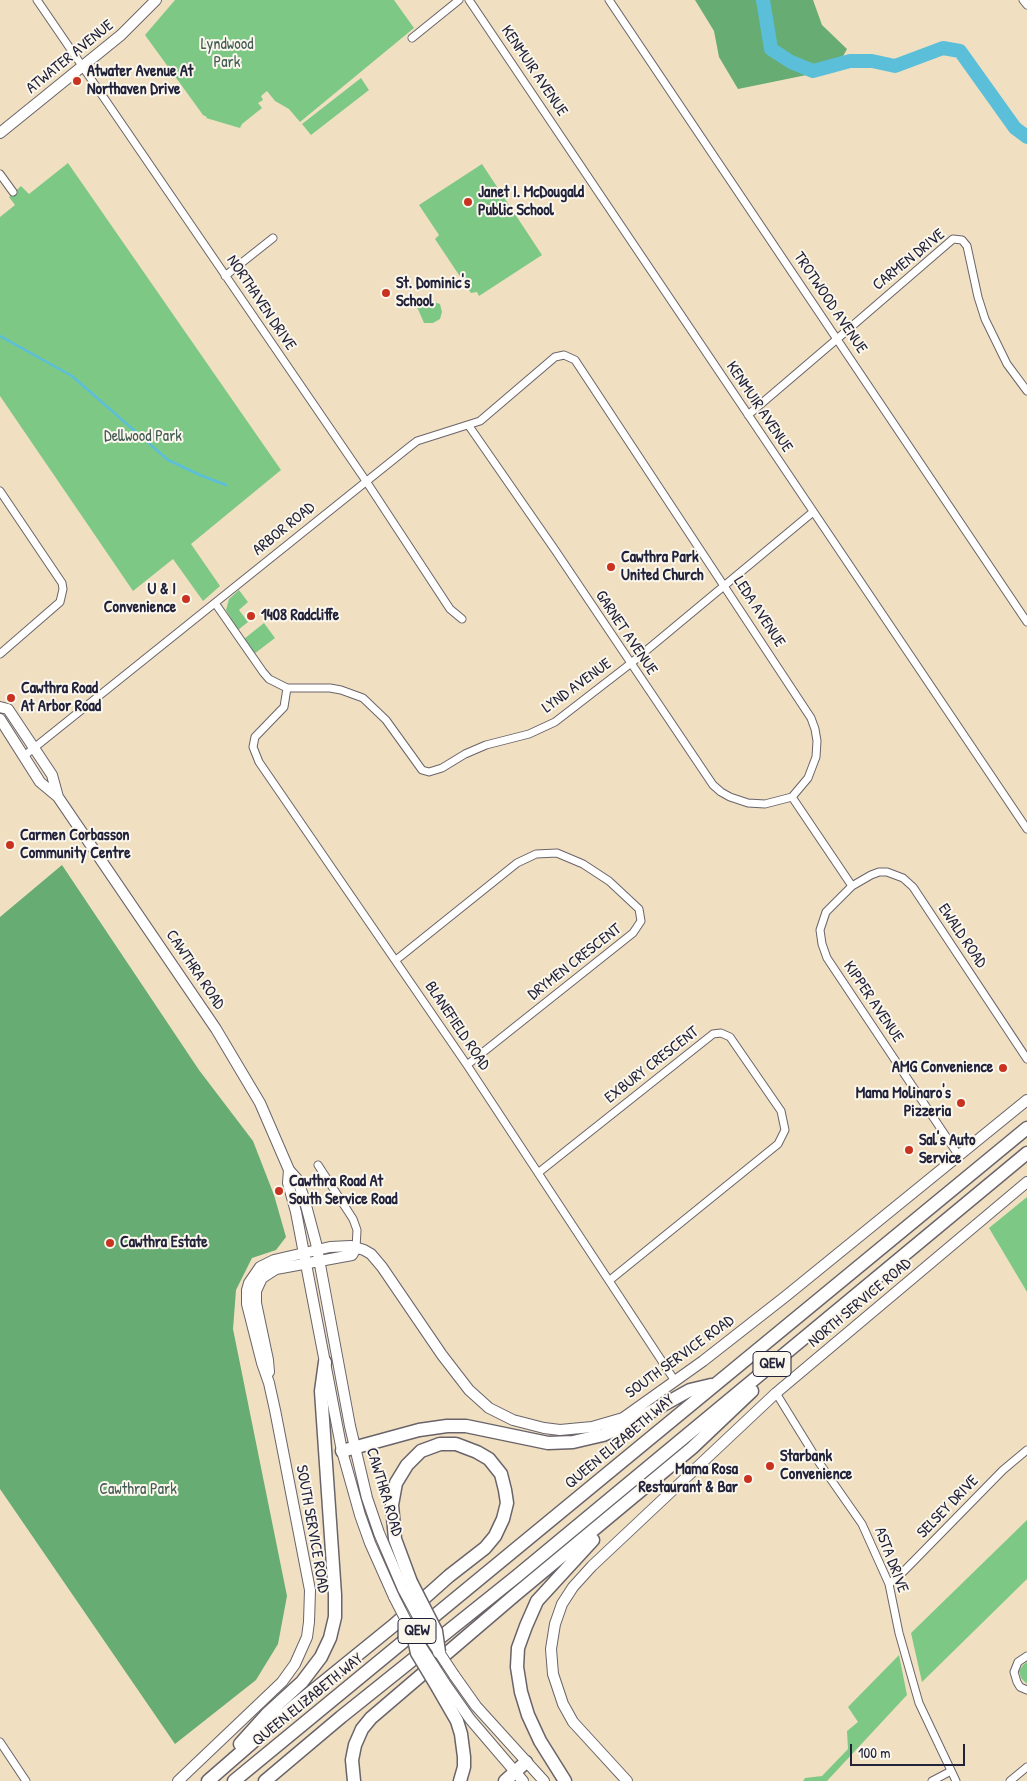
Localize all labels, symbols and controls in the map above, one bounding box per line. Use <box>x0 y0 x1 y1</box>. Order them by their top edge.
street label: ATWATER AVENUE <box>22 16 118 98</box>
street label: KENMUIR AVENUE <box>497 22 571 120</box>
park label: Lyndwood Park <box>201 35 253 73</box>
place label: Atwater Avenue At Northaven Drive <box>87 62 193 100</box>
marker: Atwater Avenue At Northaven Drive <box>71 75 83 87</box>
place label: Janet I. McDougald Public School <box>478 183 584 221</box>
marker: Janet I. McDougald Public School <box>462 196 474 208</box>
street label: CARMEN DRIVE <box>869 225 949 295</box>
street label: TROTWOOD AVENUE <box>789 249 871 357</box>
street label: NORTHAVEN DRIVE <box>222 252 300 354</box>
place label: St. Dominic's School <box>396 274 470 312</box>
marker: St. Dominic's School <box>380 287 392 299</box>
street label: KENMUIR AVENUE <box>722 358 796 456</box>
park label: Dellwood Park <box>104 427 182 447</box>
street label: ARBOR ROAD <box>249 498 319 560</box>
place label: Cawthra Park United Church <box>621 548 703 586</box>
marker: Cawthra Park United Church <box>605 561 617 573</box>
street label: LEDA AVENUE <box>729 573 789 651</box>
place label: U & I Convenience <box>104 580 176 618</box>
street label: GARNET AVENUE <box>591 587 661 679</box>
marker: U & I Convenience <box>180 593 192 605</box>
place label: 1408 Radcliffe <box>261 606 339 626</box>
marker: 1408 Radcliffe <box>245 610 257 622</box>
street label: LYND AVENUE <box>539 654 615 718</box>
place label: Cawthra Road At Arbor Road <box>21 679 101 717</box>
marker: Cawthra Road At Arbor Road <box>5 692 17 704</box>
place label: Carmen Corbasson Community Centre <box>20 826 131 864</box>
marker: Carmen Corbasson Community Centre <box>4 839 16 851</box>
street label: EWALD ROAD <box>933 900 991 972</box>
street label: DRYMEN CRESCENT <box>525 920 625 1004</box>
street label: CAWTHRA ROAD <box>161 927 229 1013</box>
street label: KIPPER AVENUE <box>839 958 907 1046</box>
street label: BLANEFIELD ROAD <box>420 978 494 1074</box>
street label: EXBURY CRESCENT <box>601 1022 703 1108</box>
place label: AMG Convenience <box>892 1058 993 1078</box>
marker: AMG Convenience <box>997 1062 1009 1074</box>
place label: Mama Molinaro's Pizzeria <box>856 1084 951 1122</box>
marker: Mama Molinaro's Pizzeria <box>955 1097 967 1109</box>
place label: Sal's Auto Service <box>919 1131 975 1169</box>
marker: Sal's Auto Service <box>903 1144 915 1156</box>
place label: Cawthra Road At South Service Road <box>289 1172 397 1210</box>
marker: Cawthra Road At South Service Road <box>273 1185 285 1197</box>
place label: Cawthra Estate <box>120 1233 208 1253</box>
marker: Cawthra Estate <box>104 1237 116 1249</box>
street label: NORTH SERVICE ROAD <box>804 1254 916 1352</box>
street label: SOUTH SERVICE ROAD <box>622 1311 738 1403</box>
road number: QEW <box>753 1352 791 1376</box>
street label: QUEEN ELIZABETH WAY <box>561 1391 679 1493</box>
street label: CAWTHRA ROAD <box>361 1445 407 1539</box>
place label: Starbank Convenience <box>780 1447 852 1485</box>
place label: Mama Rosa Restaurant & Bar <box>638 1460 738 1498</box>
marker: Starbank Convenience <box>764 1460 776 1472</box>
street label: SOUTH SERVICE ROAD <box>291 1464 333 1594</box>
street label: SELSEY DRIVE <box>913 1471 983 1543</box>
marker: Mama Rosa Restaurant & Bar <box>742 1473 754 1485</box>
park label: Cawthra Park <box>99 1480 177 1500</box>
street label: ASTA DRIVE <box>870 1524 912 1596</box>
road number: QEW <box>398 1618 436 1644</box>
street label: QUEEN ELIZABETH WAY <box>249 1649 367 1751</box>
scale bar <box>852 1734 967 1766</box>
text: 100 m <box>858 1742 891 1763</box>

